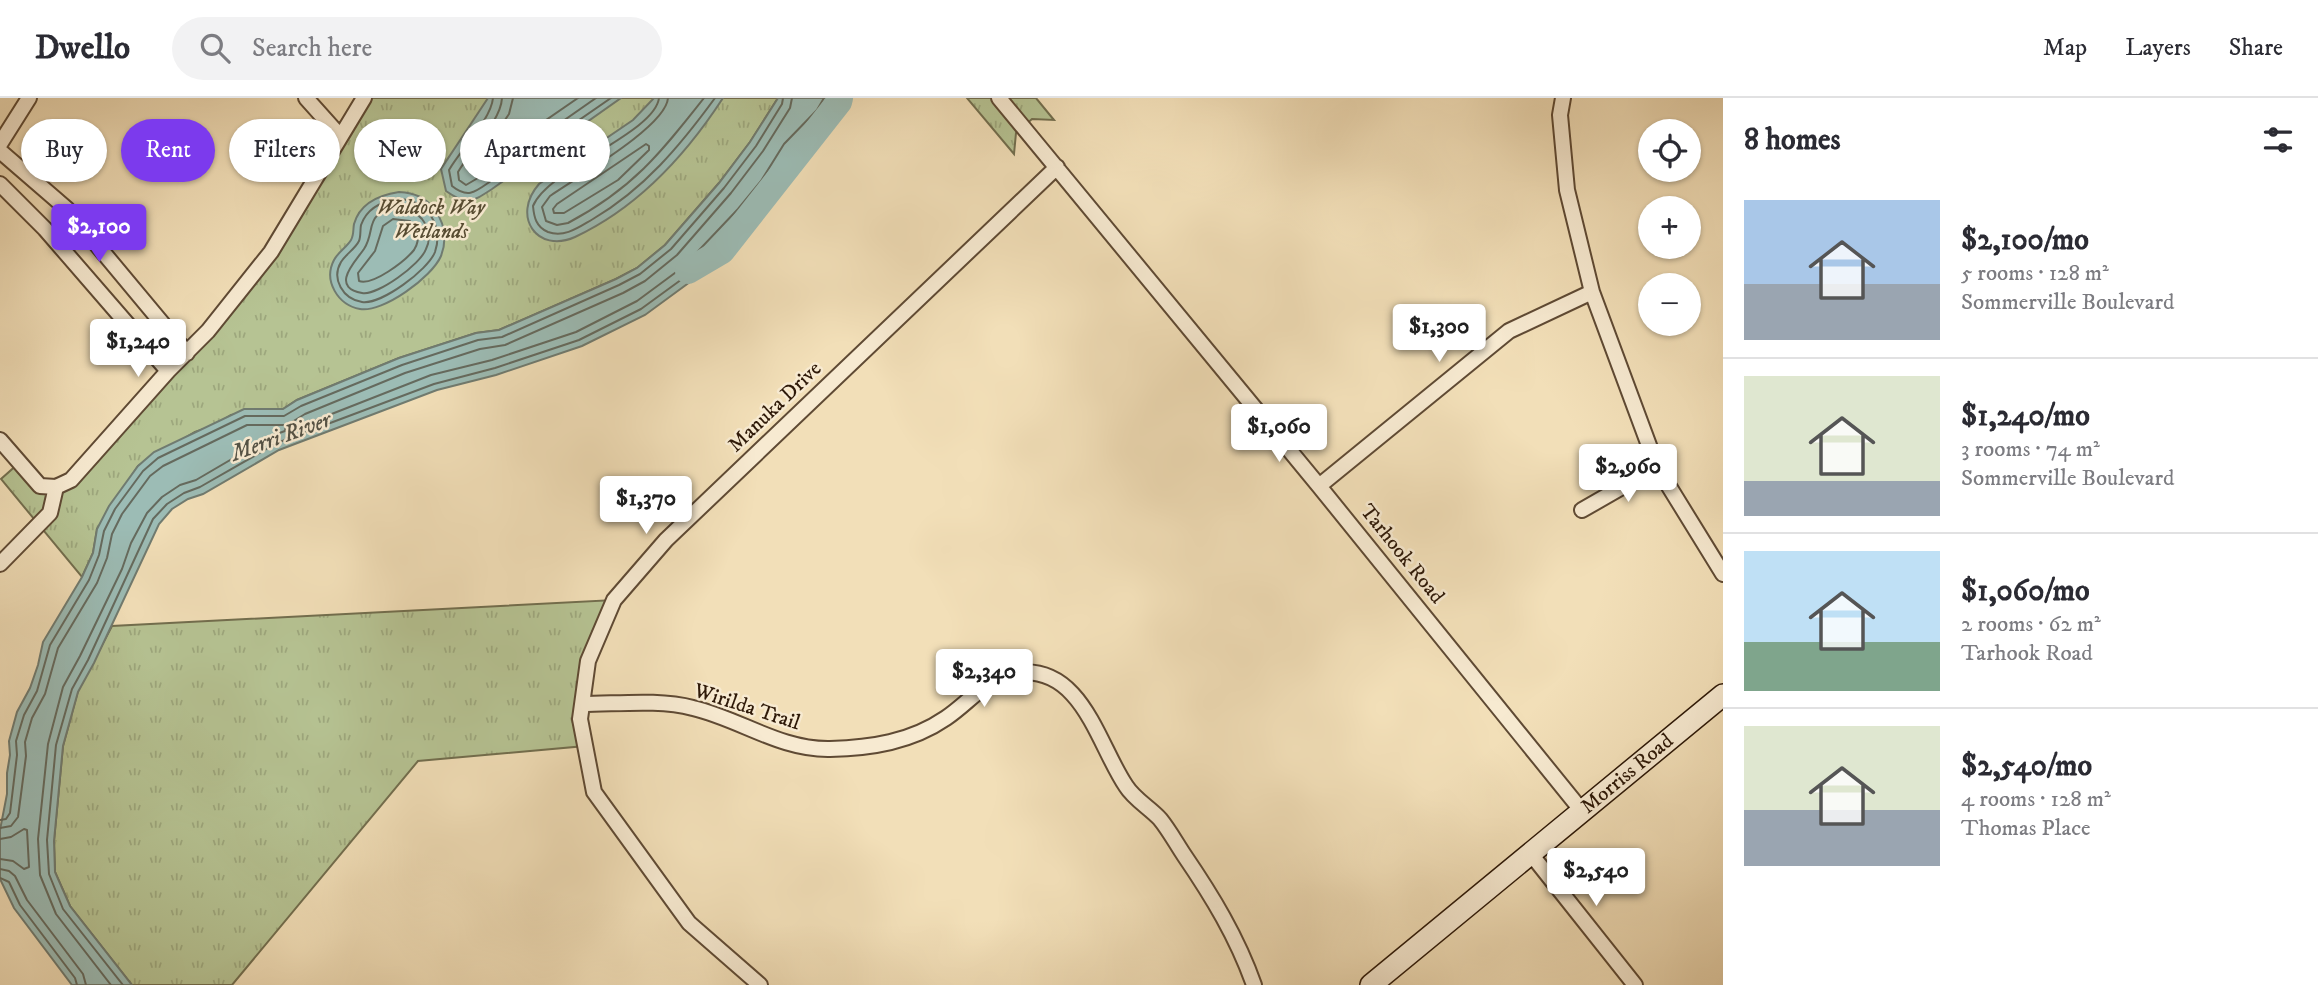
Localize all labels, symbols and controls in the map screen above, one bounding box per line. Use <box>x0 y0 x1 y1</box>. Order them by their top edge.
search box <box>172 17 662 80</box>
text: Dwello <box>35 28 130 69</box>
icon: search <box>196 29 234 67</box>
text: Search here <box>252 32 372 65</box>
text: Map <box>2043 33 2087 63</box>
text: Layers <box>2125 33 2191 63</box>
text: Share <box>2229 33 2283 63</box>
chip: Buy <box>21 119 107 182</box>
chip: Rent <box>121 119 215 182</box>
chip: Filters <box>229 119 340 182</box>
chip: New <box>354 119 446 182</box>
chip: Apartment <box>460 119 610 182</box>
map controls <box>1638 119 1701 336</box>
button: locate <box>1638 119 1701 182</box>
icon: filters <box>2259 121 2297 159</box>
text: 8 homes <box>1744 122 1841 159</box>
park label: Waldock Way Wetlands <box>377 195 487 245</box>
button: + <box>1638 196 1701 259</box>
pin: $2,100 <box>42 204 156 264</box>
text: $2,100 <box>67 212 131 241</box>
text: $2,100/mo <box>1961 222 2089 259</box>
icon: home <box>1800 228 1884 312</box>
text: 5 rooms · 128 m² <box>1961 259 2109 288</box>
button: − <box>1638 273 1701 336</box>
text: Sommerville Boulevard <box>1961 288 2174 317</box>
pin: $1,300 <box>1382 304 1496 364</box>
text: $1,300 <box>1409 312 1469 341</box>
pin: $1,240 <box>81 320 195 379</box>
text: $1,240 <box>106 327 170 356</box>
street label: Manuka Drive <box>723 356 827 458</box>
text: $1,240/mo <box>1961 398 2090 435</box>
pin: $1,060 <box>1222 404 1336 464</box>
icon: home <box>1800 404 1884 488</box>
water label: Merri River <box>225 405 337 469</box>
text: $1,060 <box>1247 412 1311 441</box>
text: 3 rooms · 74 m² <box>1961 435 2100 464</box>
pin: $2,960 <box>1571 444 1685 504</box>
text: $2,960 <box>1595 452 1661 481</box>
text: Sommerville Boulevard <box>1961 464 2174 493</box>
pin: $1,370 <box>589 476 703 536</box>
text: $1,370 <box>616 484 676 513</box>
street label: Tarhook Road <box>1354 499 1450 609</box>
text: $1,060/mo <box>1961 573 2090 610</box>
icon: home <box>1800 579 1884 663</box>
text: 2 rooms · 62 m² <box>1961 610 2101 639</box>
text: Tarhook Road <box>1961 639 2093 668</box>
pin: $2,340 <box>927 650 1041 709</box>
text: $2,340 <box>952 657 1016 686</box>
street label: Wirilda Trail <box>690 677 804 737</box>
street label: Morriss Road <box>1576 728 1679 820</box>
text: $2,540/mo <box>1961 748 2092 785</box>
icon: home <box>1800 754 1884 838</box>
text: 4 rooms · 128 m² <box>1961 785 2111 814</box>
text: Thomas Place <box>1961 814 2091 843</box>
pin: $2,540 <box>1539 848 1653 908</box>
text: $2,540 <box>1563 856 1629 885</box>

